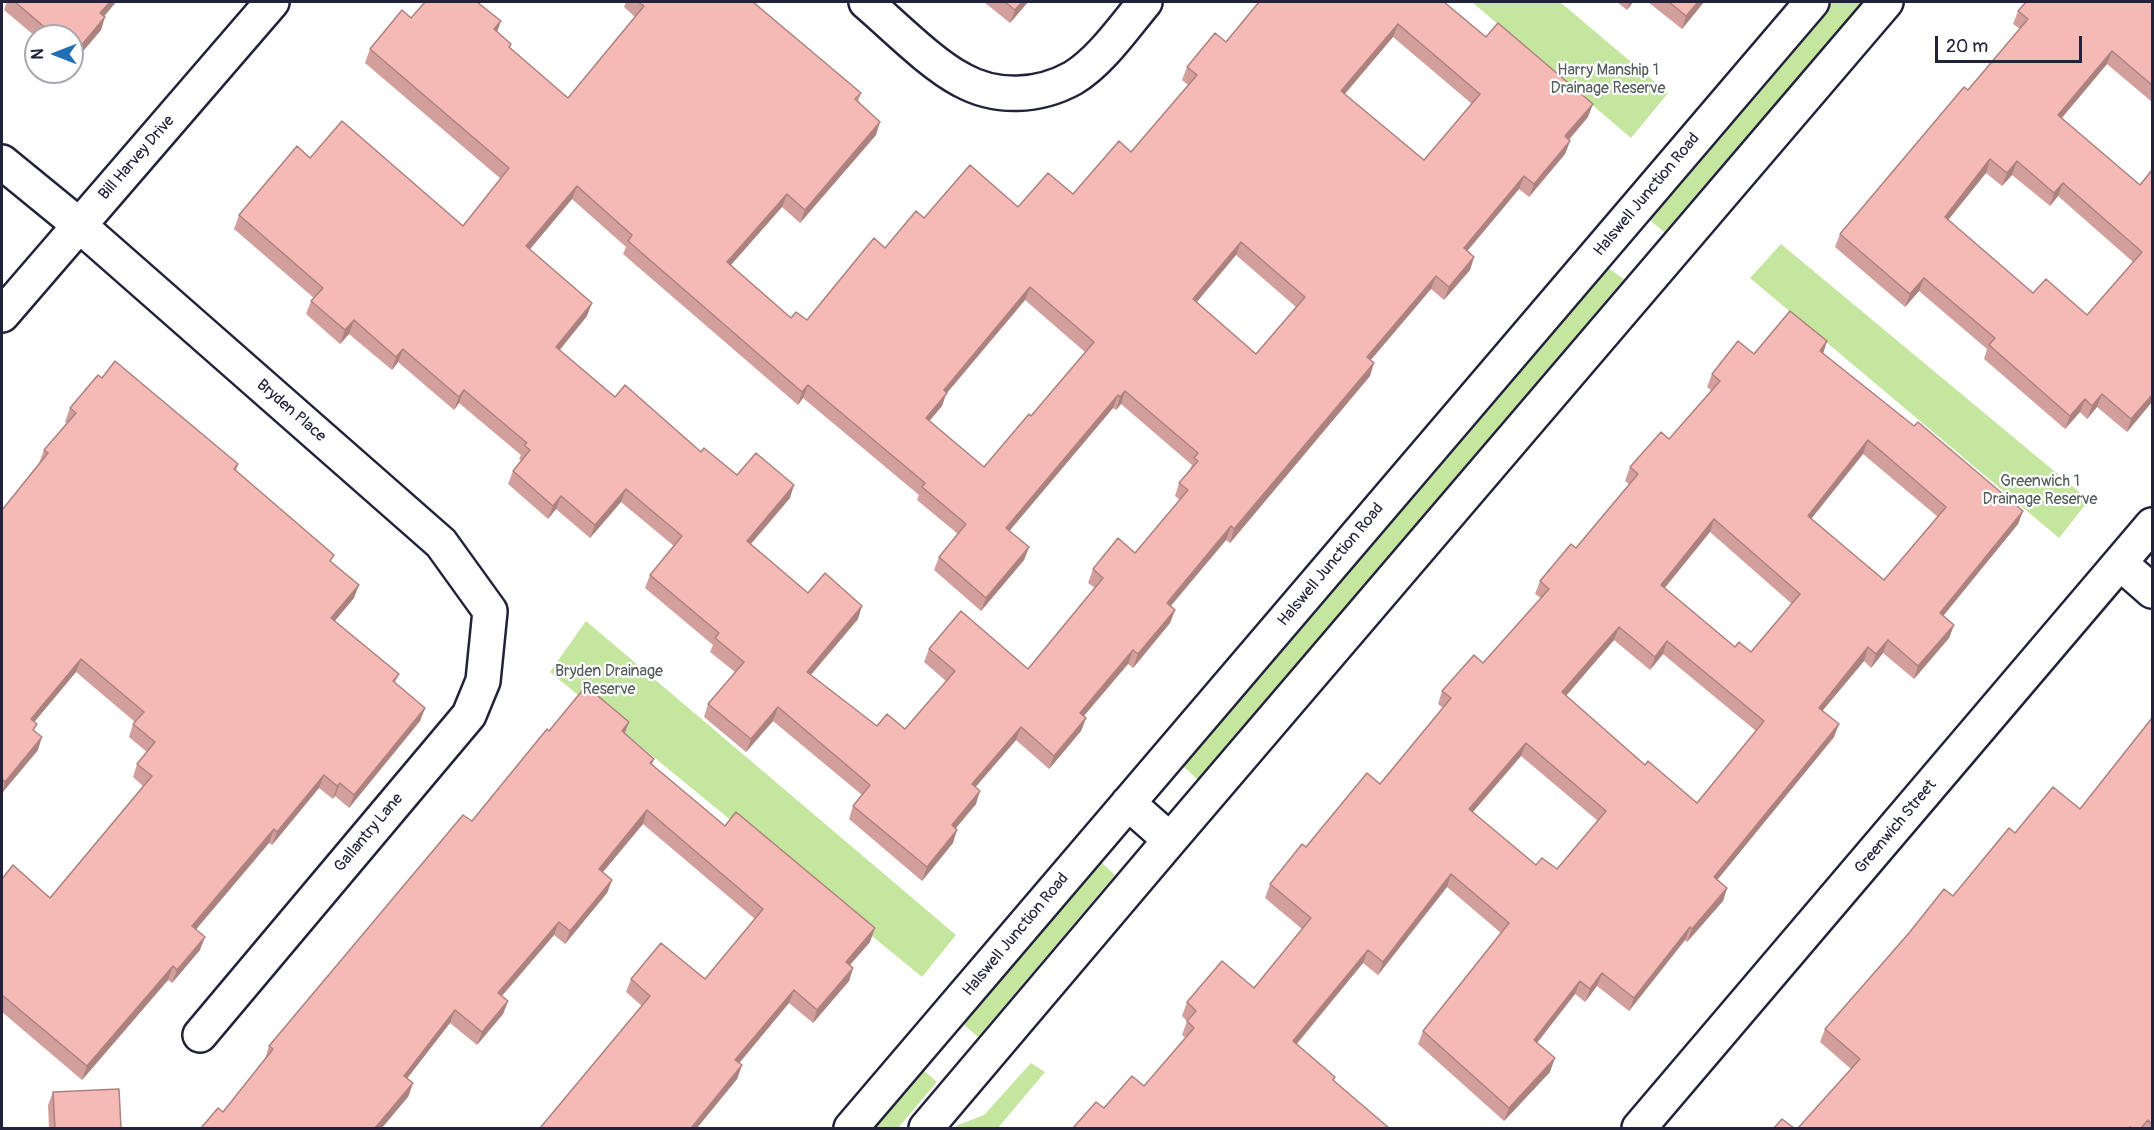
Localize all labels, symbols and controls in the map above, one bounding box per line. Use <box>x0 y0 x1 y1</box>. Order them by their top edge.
north arrow <box>24 24 84 84</box>
scale bar <box>1938 24 2085 62</box>
text: 20 m <box>1946 35 1988 58</box>
text: N <box>28 49 48 59</box>
park label: Harry Manship 1 Drainage Reserve <box>1551 61 1665 99</box>
street label: Bill Harvey Drive <box>95 112 179 204</box>
street label: Halswell Junction Road <box>1590 130 1704 260</box>
street label: Bryden Place <box>252 376 330 446</box>
park label: Greenwich 1 Drainage Reserve <box>1983 472 2097 510</box>
street label: Halswell Junction Road <box>1274 500 1388 630</box>
park label: Bryden Drainage Reserve <box>555 662 663 700</box>
street label: Greenwich Street <box>1851 776 1941 878</box>
street label: Gallantry Lane <box>330 790 408 876</box>
street label: Halswell Junction Road <box>959 870 1073 1000</box>

